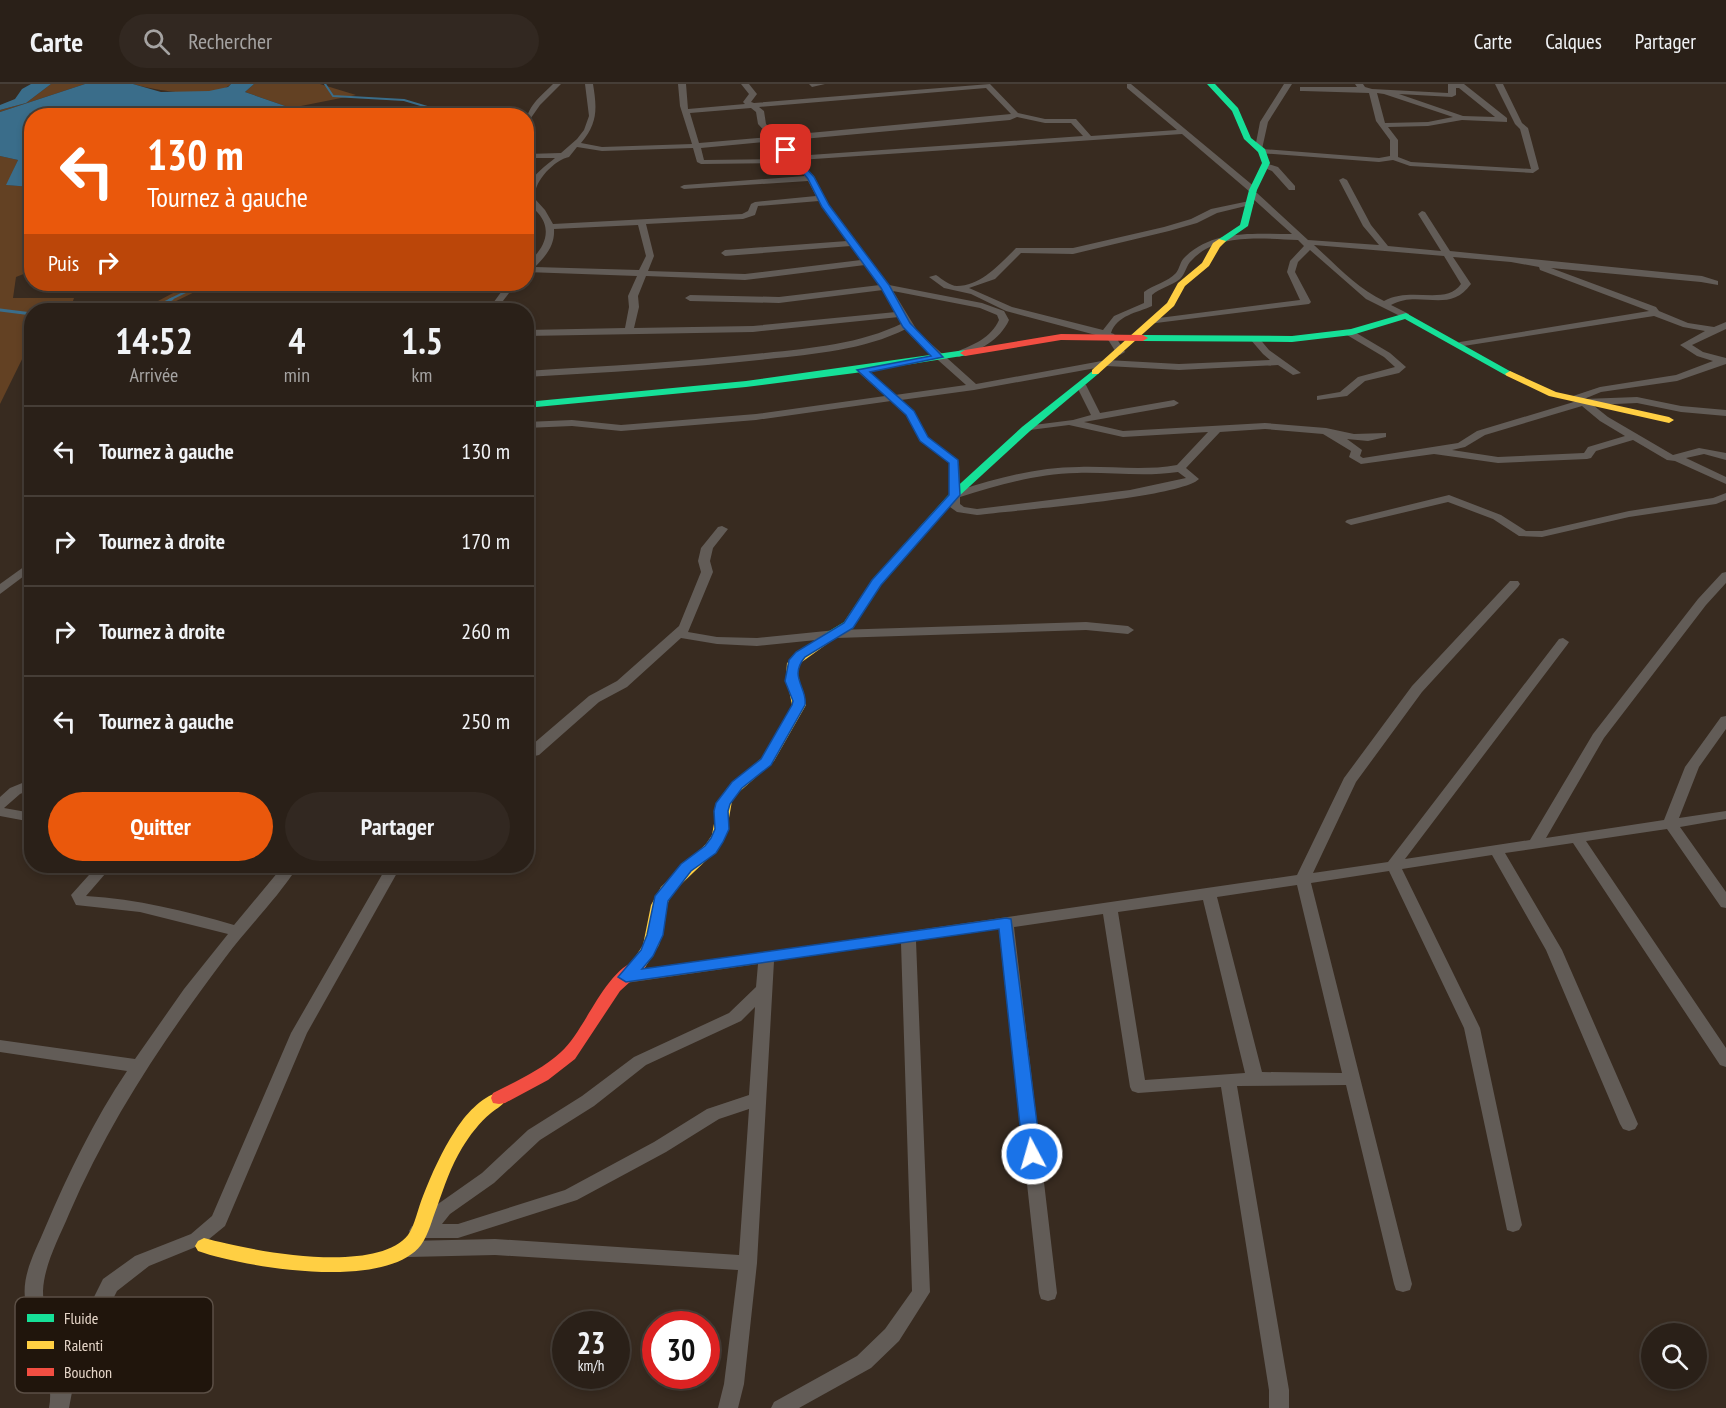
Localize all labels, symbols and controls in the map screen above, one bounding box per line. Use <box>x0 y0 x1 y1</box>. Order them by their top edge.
search box <box>119 14 539 68</box>
text: Carte <box>30 23 83 60</box>
icon: search <box>140 25 173 58</box>
text: Rechercher <box>188 27 272 55</box>
text: Carte <box>1474 28 1512 55</box>
text: Calques <box>1545 28 1602 55</box>
text: Partager <box>1635 28 1696 55</box>
pin <box>760 124 811 175</box>
text: 130 m <box>147 127 244 182</box>
icon: left <box>48 132 126 210</box>
icon: arrive <box>769 133 802 166</box>
text: Tournez à gauche <box>147 180 308 214</box>
icon: right <box>91 246 124 279</box>
text: Puis <box>48 249 79 277</box>
text: 14:52 <box>115 317 193 364</box>
text: 4 <box>288 317 305 364</box>
text: 1.5 <box>401 317 443 364</box>
text: Arrivée <box>129 362 178 388</box>
text: min <box>284 362 310 388</box>
text: km <box>412 362 432 388</box>
icon: left <box>48 435 81 468</box>
text: Tournez à gauche <box>99 437 234 465</box>
text: 130 m <box>461 437 510 465</box>
icon: right <box>48 525 81 558</box>
text: Tournez à droite <box>99 527 225 555</box>
text: 170 m <box>461 527 510 555</box>
icon: right <box>48 615 81 648</box>
text: Tournez à droite <box>99 617 225 645</box>
text: 260 m <box>461 617 510 645</box>
icon: left <box>48 705 81 738</box>
text: Tournez à gauche <box>99 707 234 735</box>
text: 250 m <box>461 707 510 735</box>
button: Quitter <box>48 792 273 861</box>
button: Partager <box>285 792 510 861</box>
position arrow <box>1000 1122 1064 1186</box>
legend <box>15 1297 213 1393</box>
text: Fluide <box>64 1308 98 1328</box>
speed limit sign: 30 <box>642 1311 720 1389</box>
text: 23 <box>577 1323 605 1362</box>
map controls <box>1641 1323 1707 1389</box>
button: search <box>1641 1323 1707 1389</box>
text: Ralenti <box>64 1335 103 1355</box>
text: km/h <box>578 1356 604 1375</box>
text: Bouchon <box>64 1362 112 1382</box>

